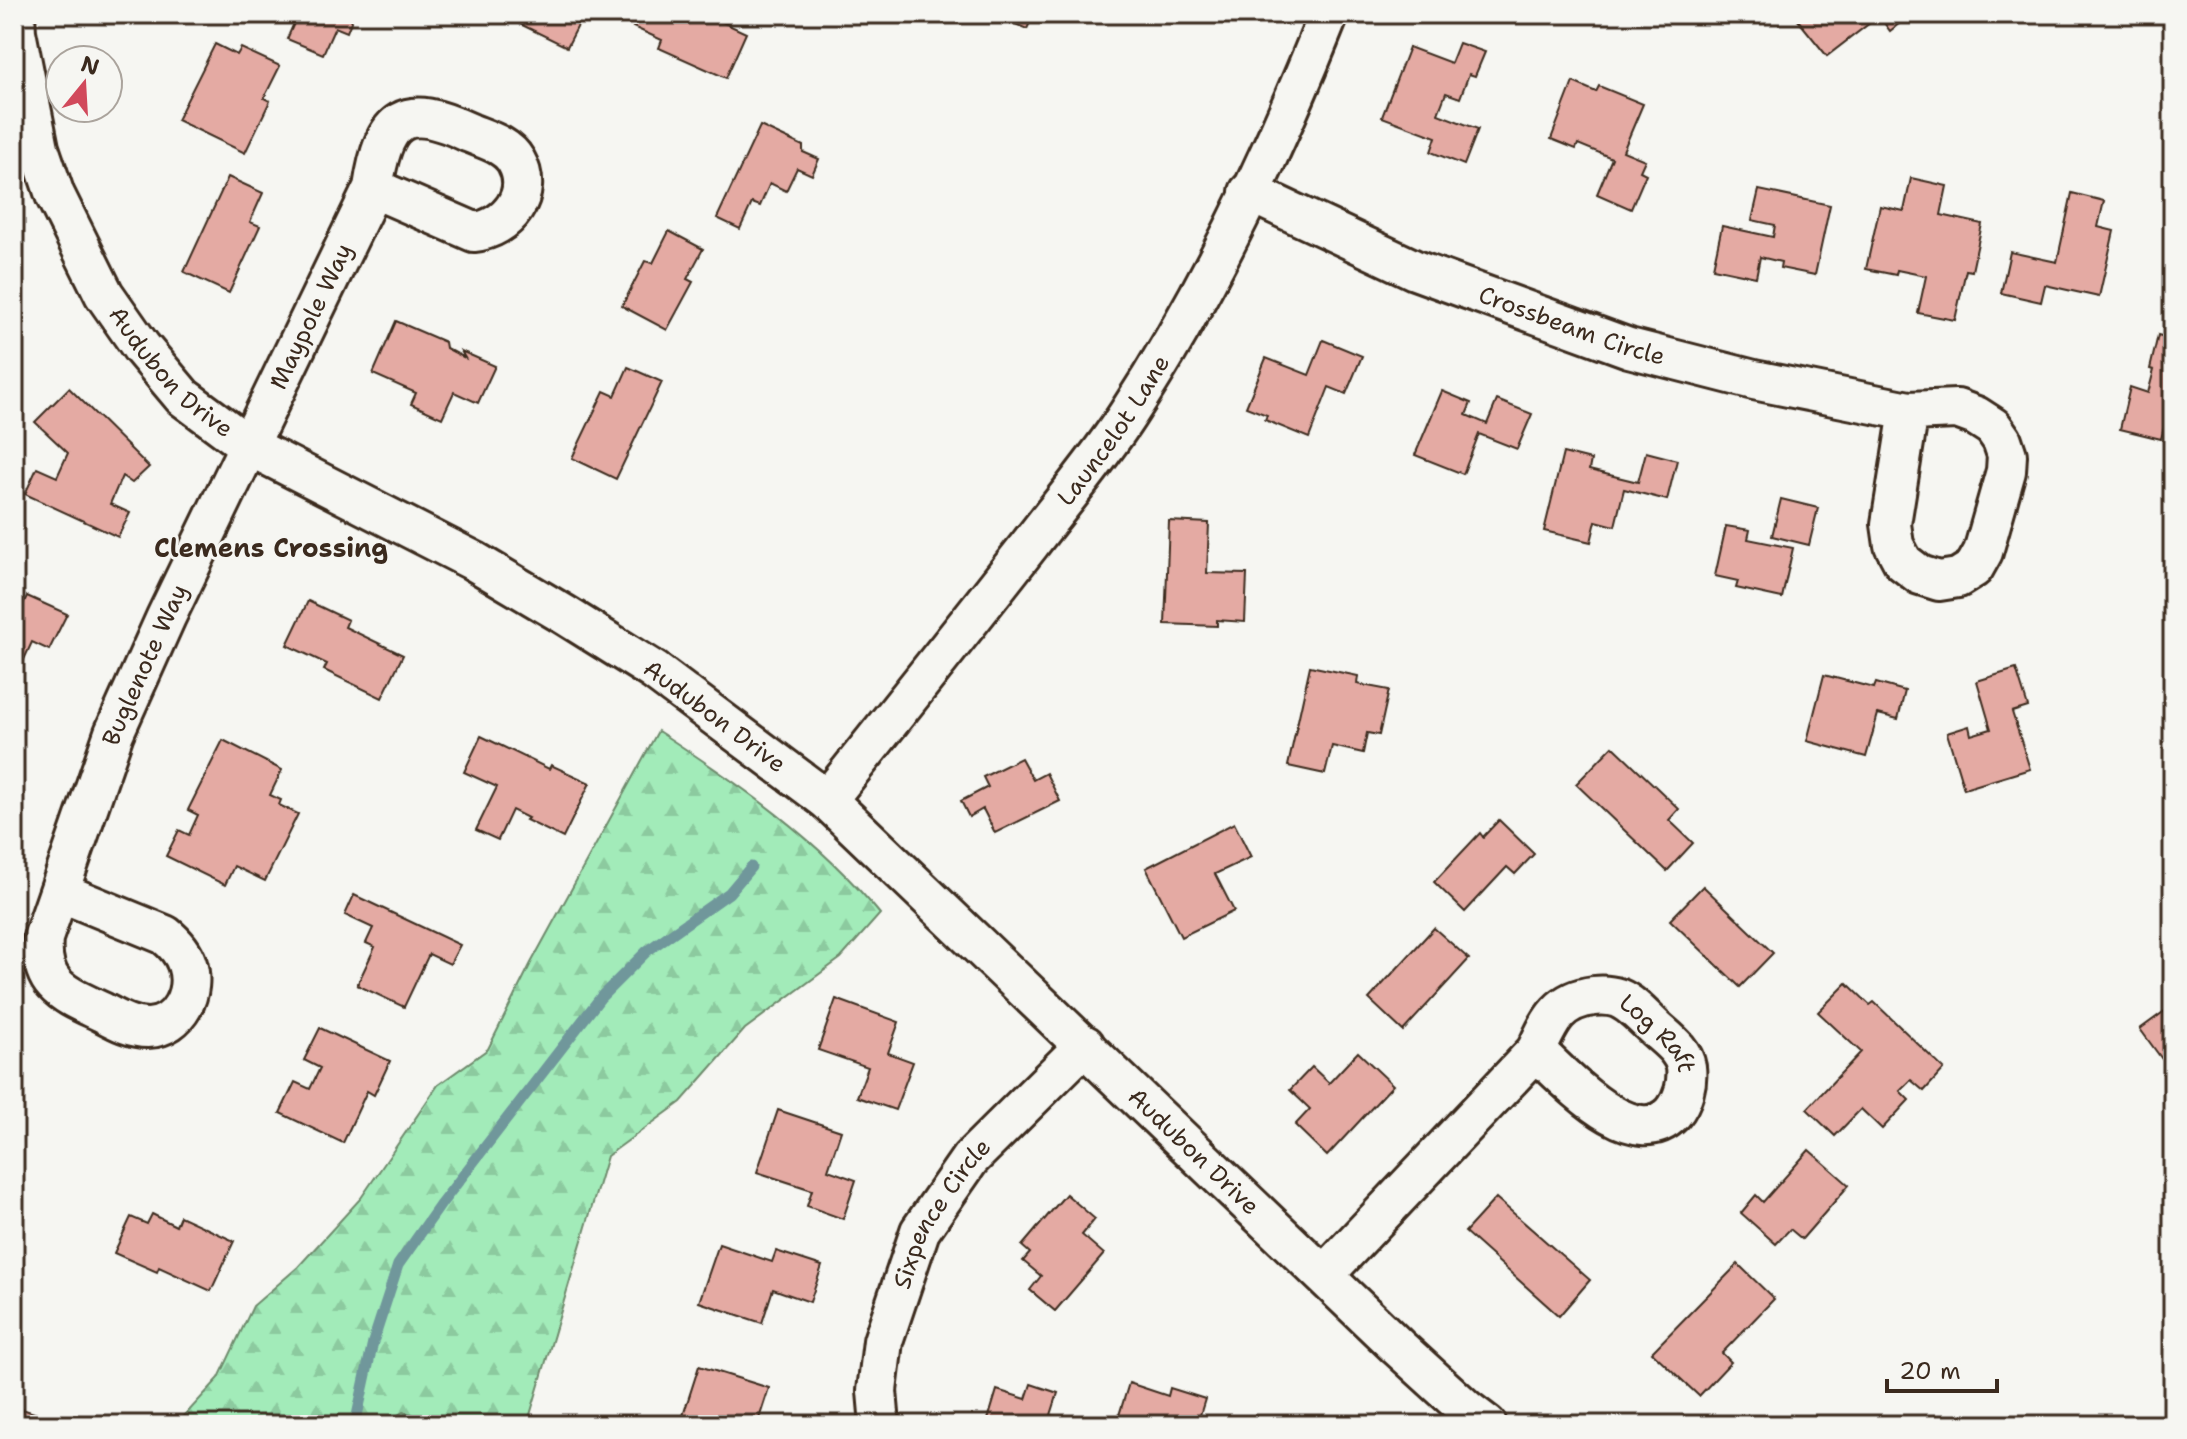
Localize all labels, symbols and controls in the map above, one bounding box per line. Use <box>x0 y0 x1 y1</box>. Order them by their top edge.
north arrow <box>44 44 124 124</box>
text: N <box>77 49 103 82</box>
street label: Maypole Way <box>262 238 360 395</box>
street label: Crossbeam Circle <box>1474 279 1668 373</box>
street label: Audubon Drive <box>101 300 240 445</box>
street label: Launcelot Lane <box>1050 349 1177 512</box>
district label: Clemens Crossing <box>154 530 388 565</box>
street label: Buglenote Way <box>95 579 196 750</box>
street label: Audubon Drive <box>637 652 793 780</box>
street label: Log Raft <box>1613 986 1703 1074</box>
street label: Audubon Drive <box>1121 1081 1266 1222</box>
street label: Sixpence Circle <box>886 1131 998 1293</box>
scale bar <box>1887 1343 1997 1393</box>
text: 20 m <box>1899 1355 1961 1387</box>

